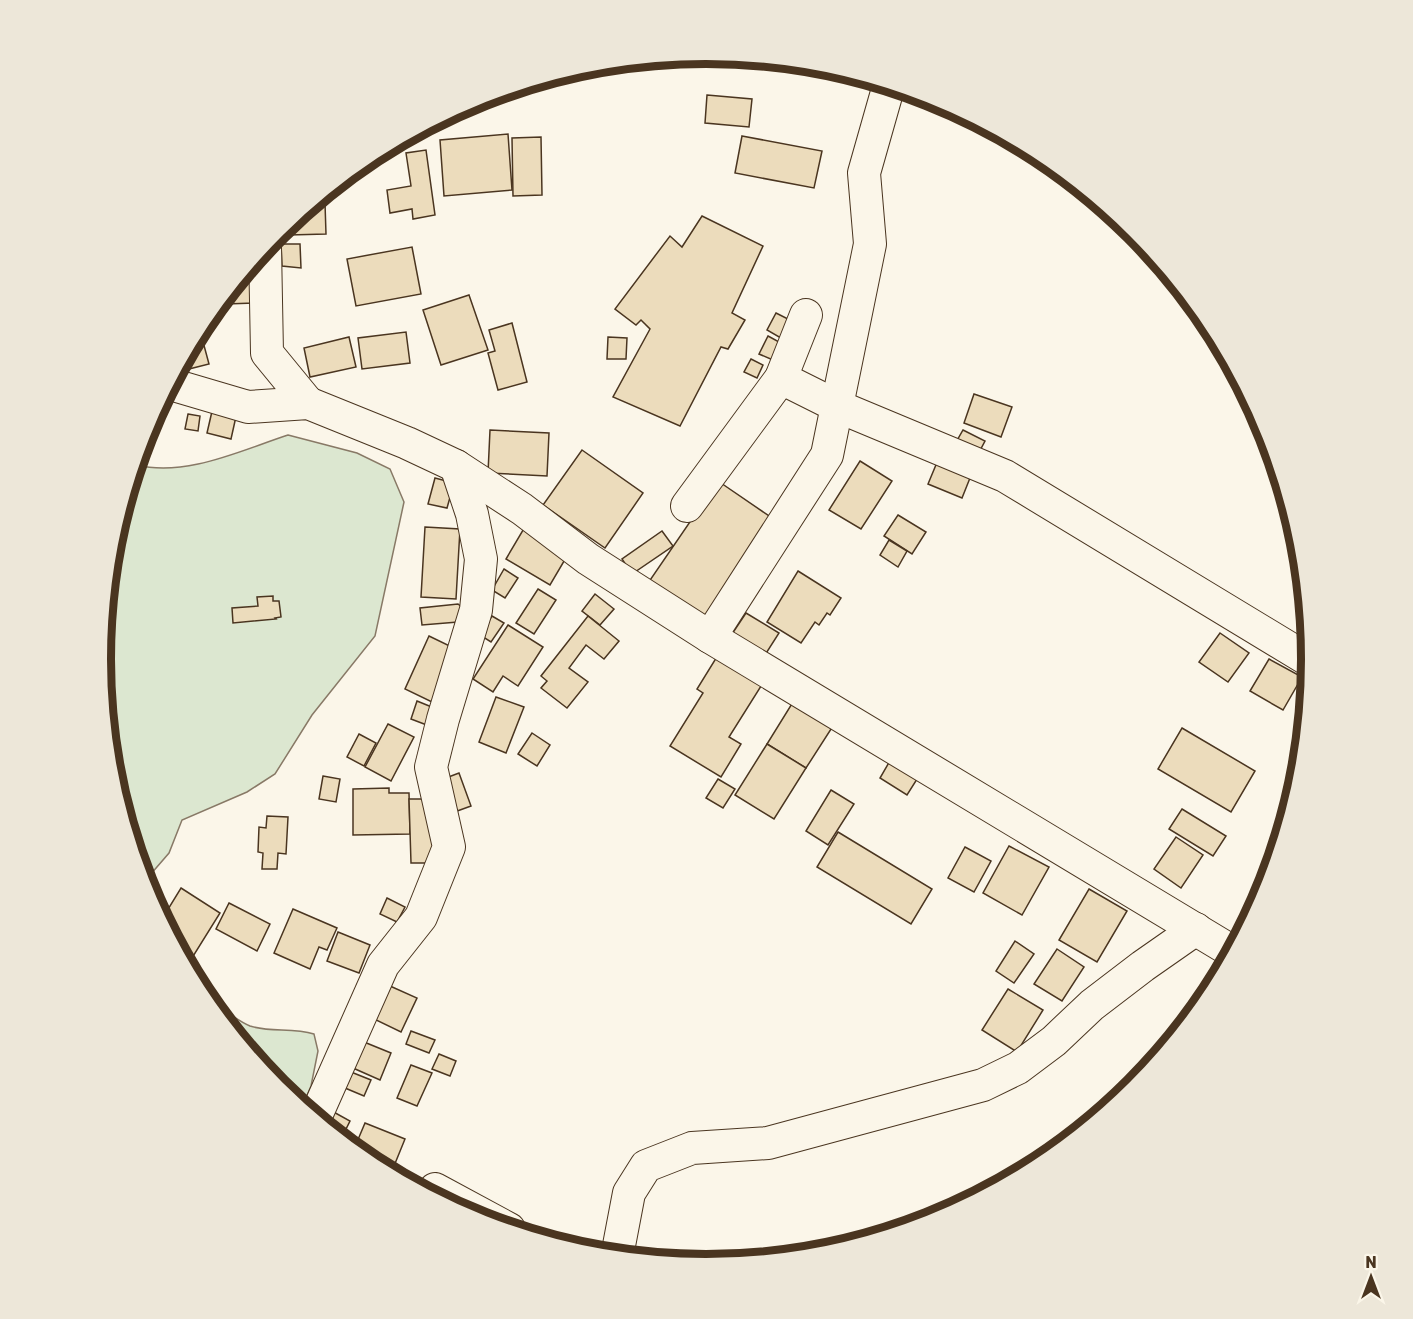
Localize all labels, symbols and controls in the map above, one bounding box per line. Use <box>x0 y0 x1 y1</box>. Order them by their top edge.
north arrow <box>1341 1247 1401 1307</box>
text: N <box>1365 1253 1377 1272</box>

